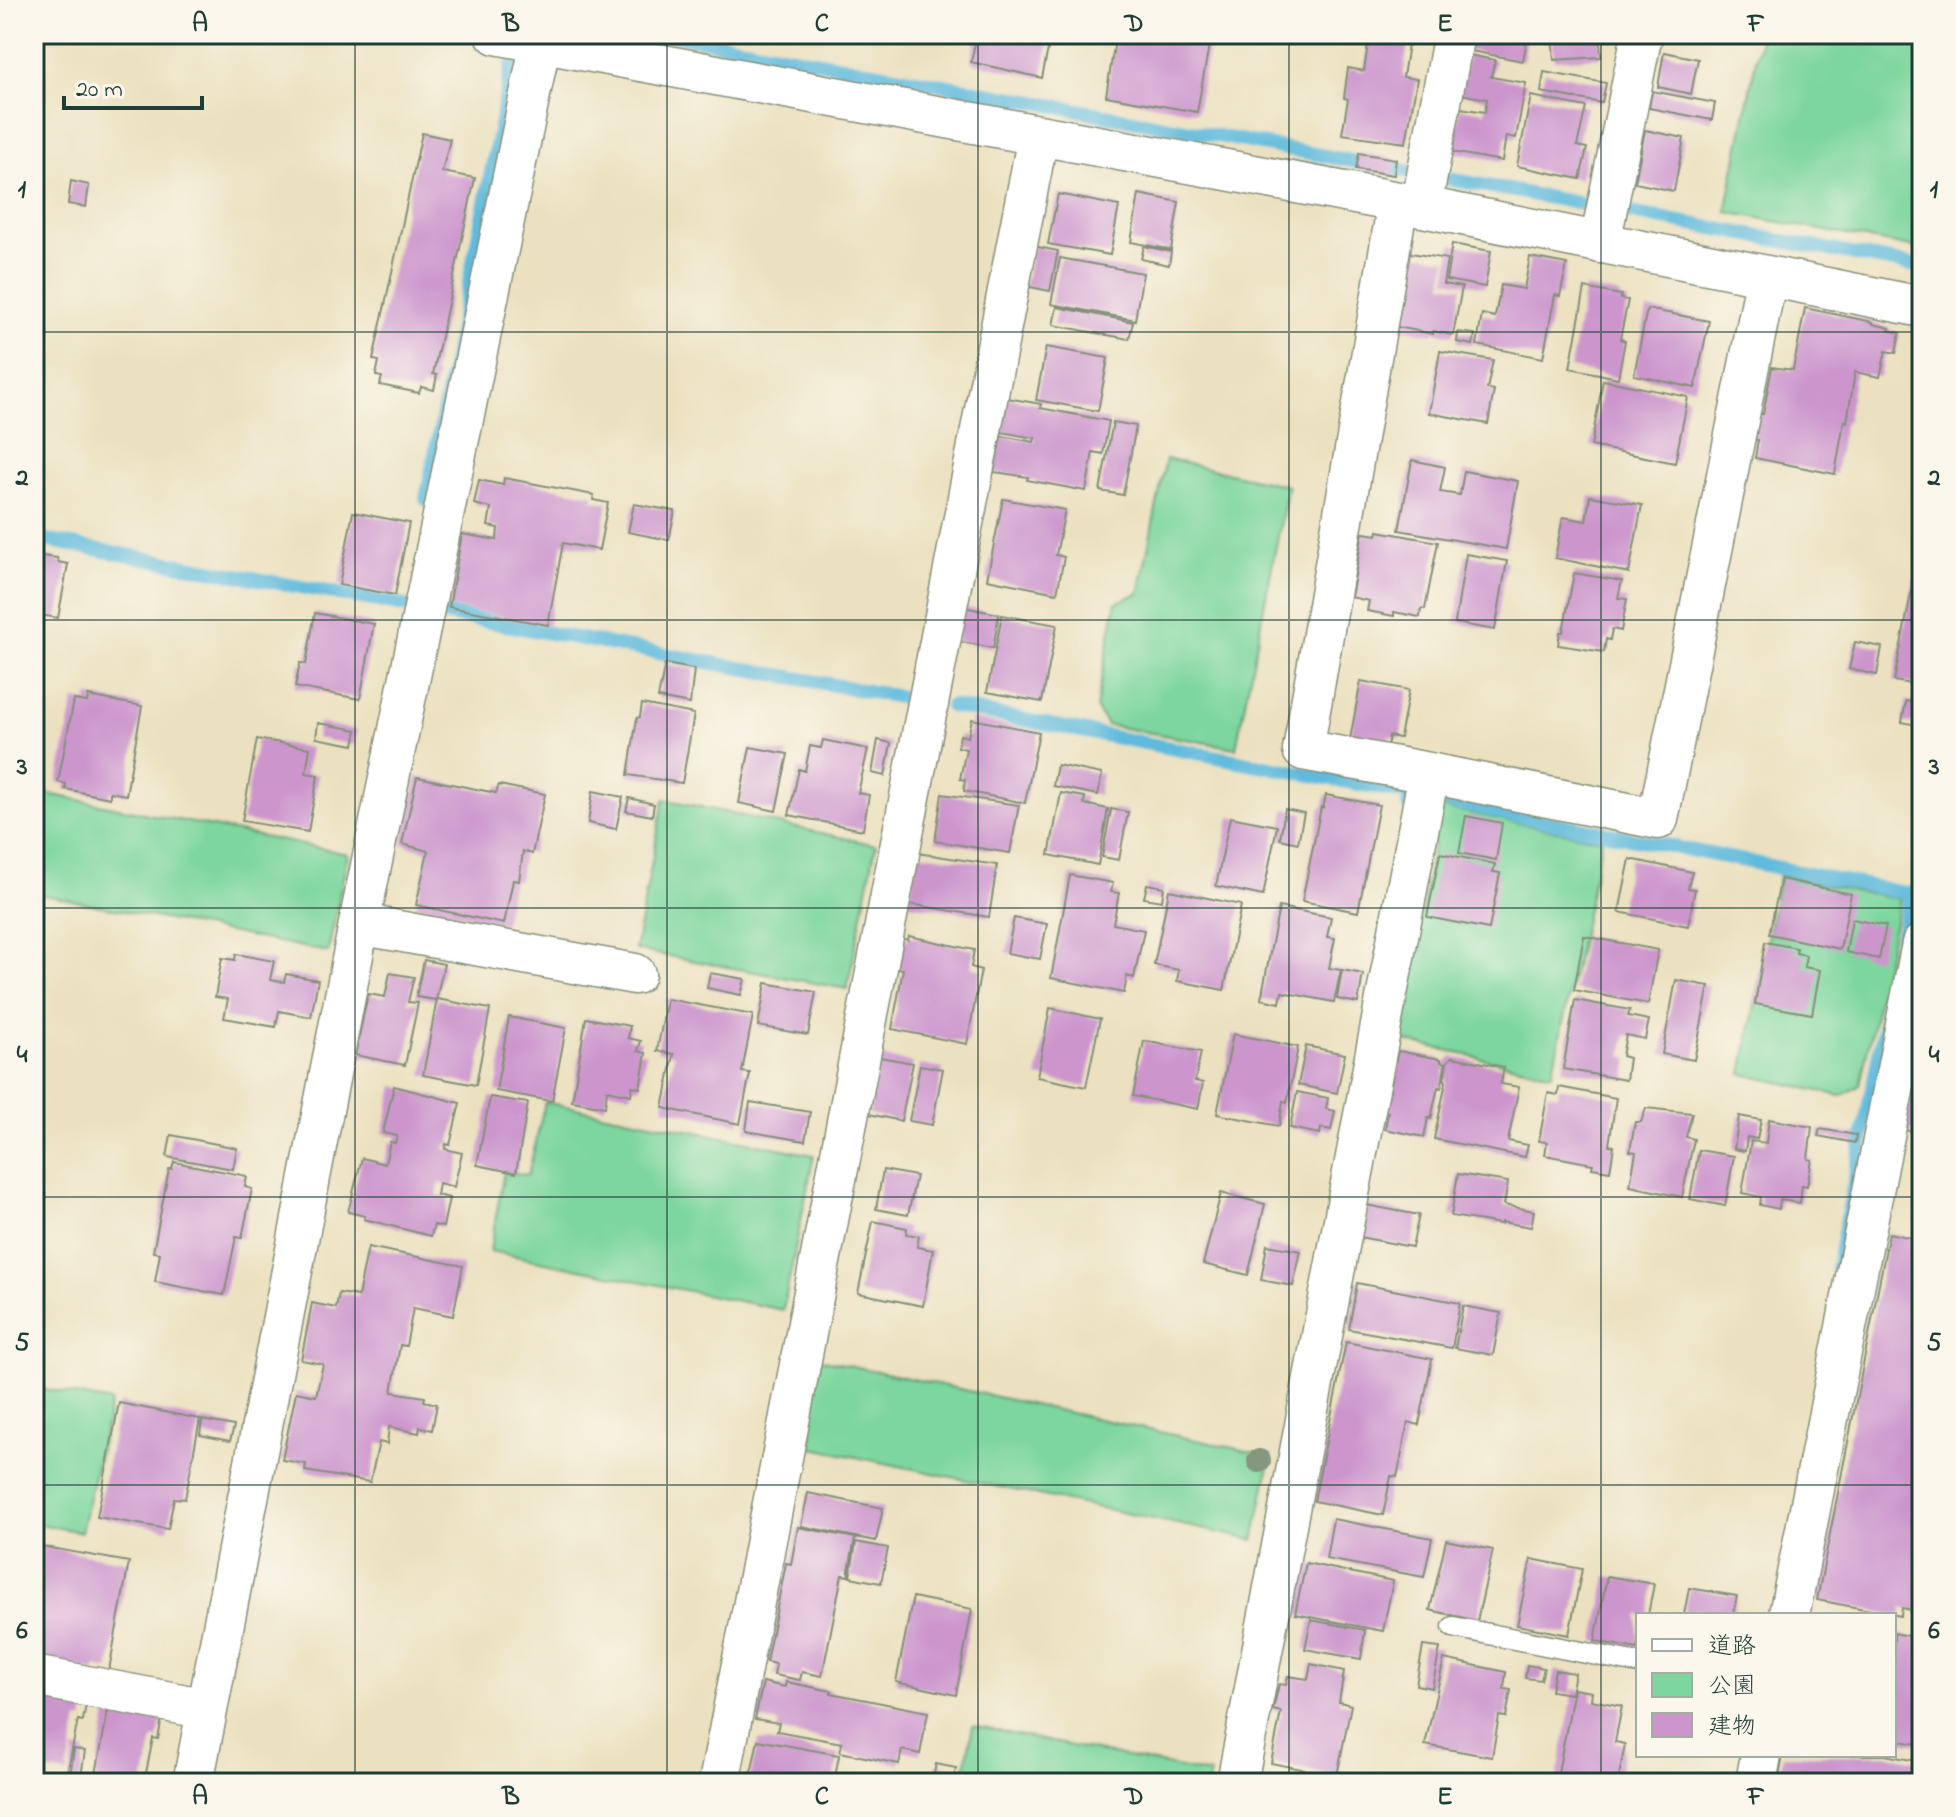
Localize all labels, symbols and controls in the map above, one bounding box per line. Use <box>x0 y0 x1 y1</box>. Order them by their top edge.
text: A <box>192 6 208 44</box>
text: B <box>501 6 520 44</box>
text: C <box>815 6 829 44</box>
text: D <box>1123 6 1144 44</box>
text: E <box>1437 6 1453 44</box>
text: F <box>1746 6 1765 44</box>
scale bar <box>64 60 202 110</box>
text: 20 m <box>76 73 123 108</box>
text: 1 <box>18 172 27 210</box>
text: 1 <box>1930 172 1939 210</box>
text: 2 <box>15 460 29 498</box>
text: 2 <box>1927 460 1941 498</box>
text: 3 <box>16 749 28 787</box>
text: 3 <box>1928 749 1940 787</box>
text: 4 <box>17 1037 28 1075</box>
text: 4 <box>1929 1037 1940 1075</box>
text: 5 <box>15 1325 30 1363</box>
text: 5 <box>1927 1325 1942 1363</box>
text: 6 <box>16 1613 28 1651</box>
legend <box>1636 1613 1896 1757</box>
text: 6 <box>1928 1613 1940 1651</box>
text: 道路 <box>1708 1630 1756 1665</box>
text: 公園 <box>1708 1670 1756 1705</box>
text: 建物 <box>1708 1710 1756 1745</box>
text: A <box>192 1779 208 1817</box>
text: B <box>501 1779 520 1817</box>
text: C <box>815 1779 829 1817</box>
text: D <box>1123 1779 1144 1817</box>
text: E <box>1437 1779 1453 1817</box>
text: F <box>1746 1779 1765 1817</box>

